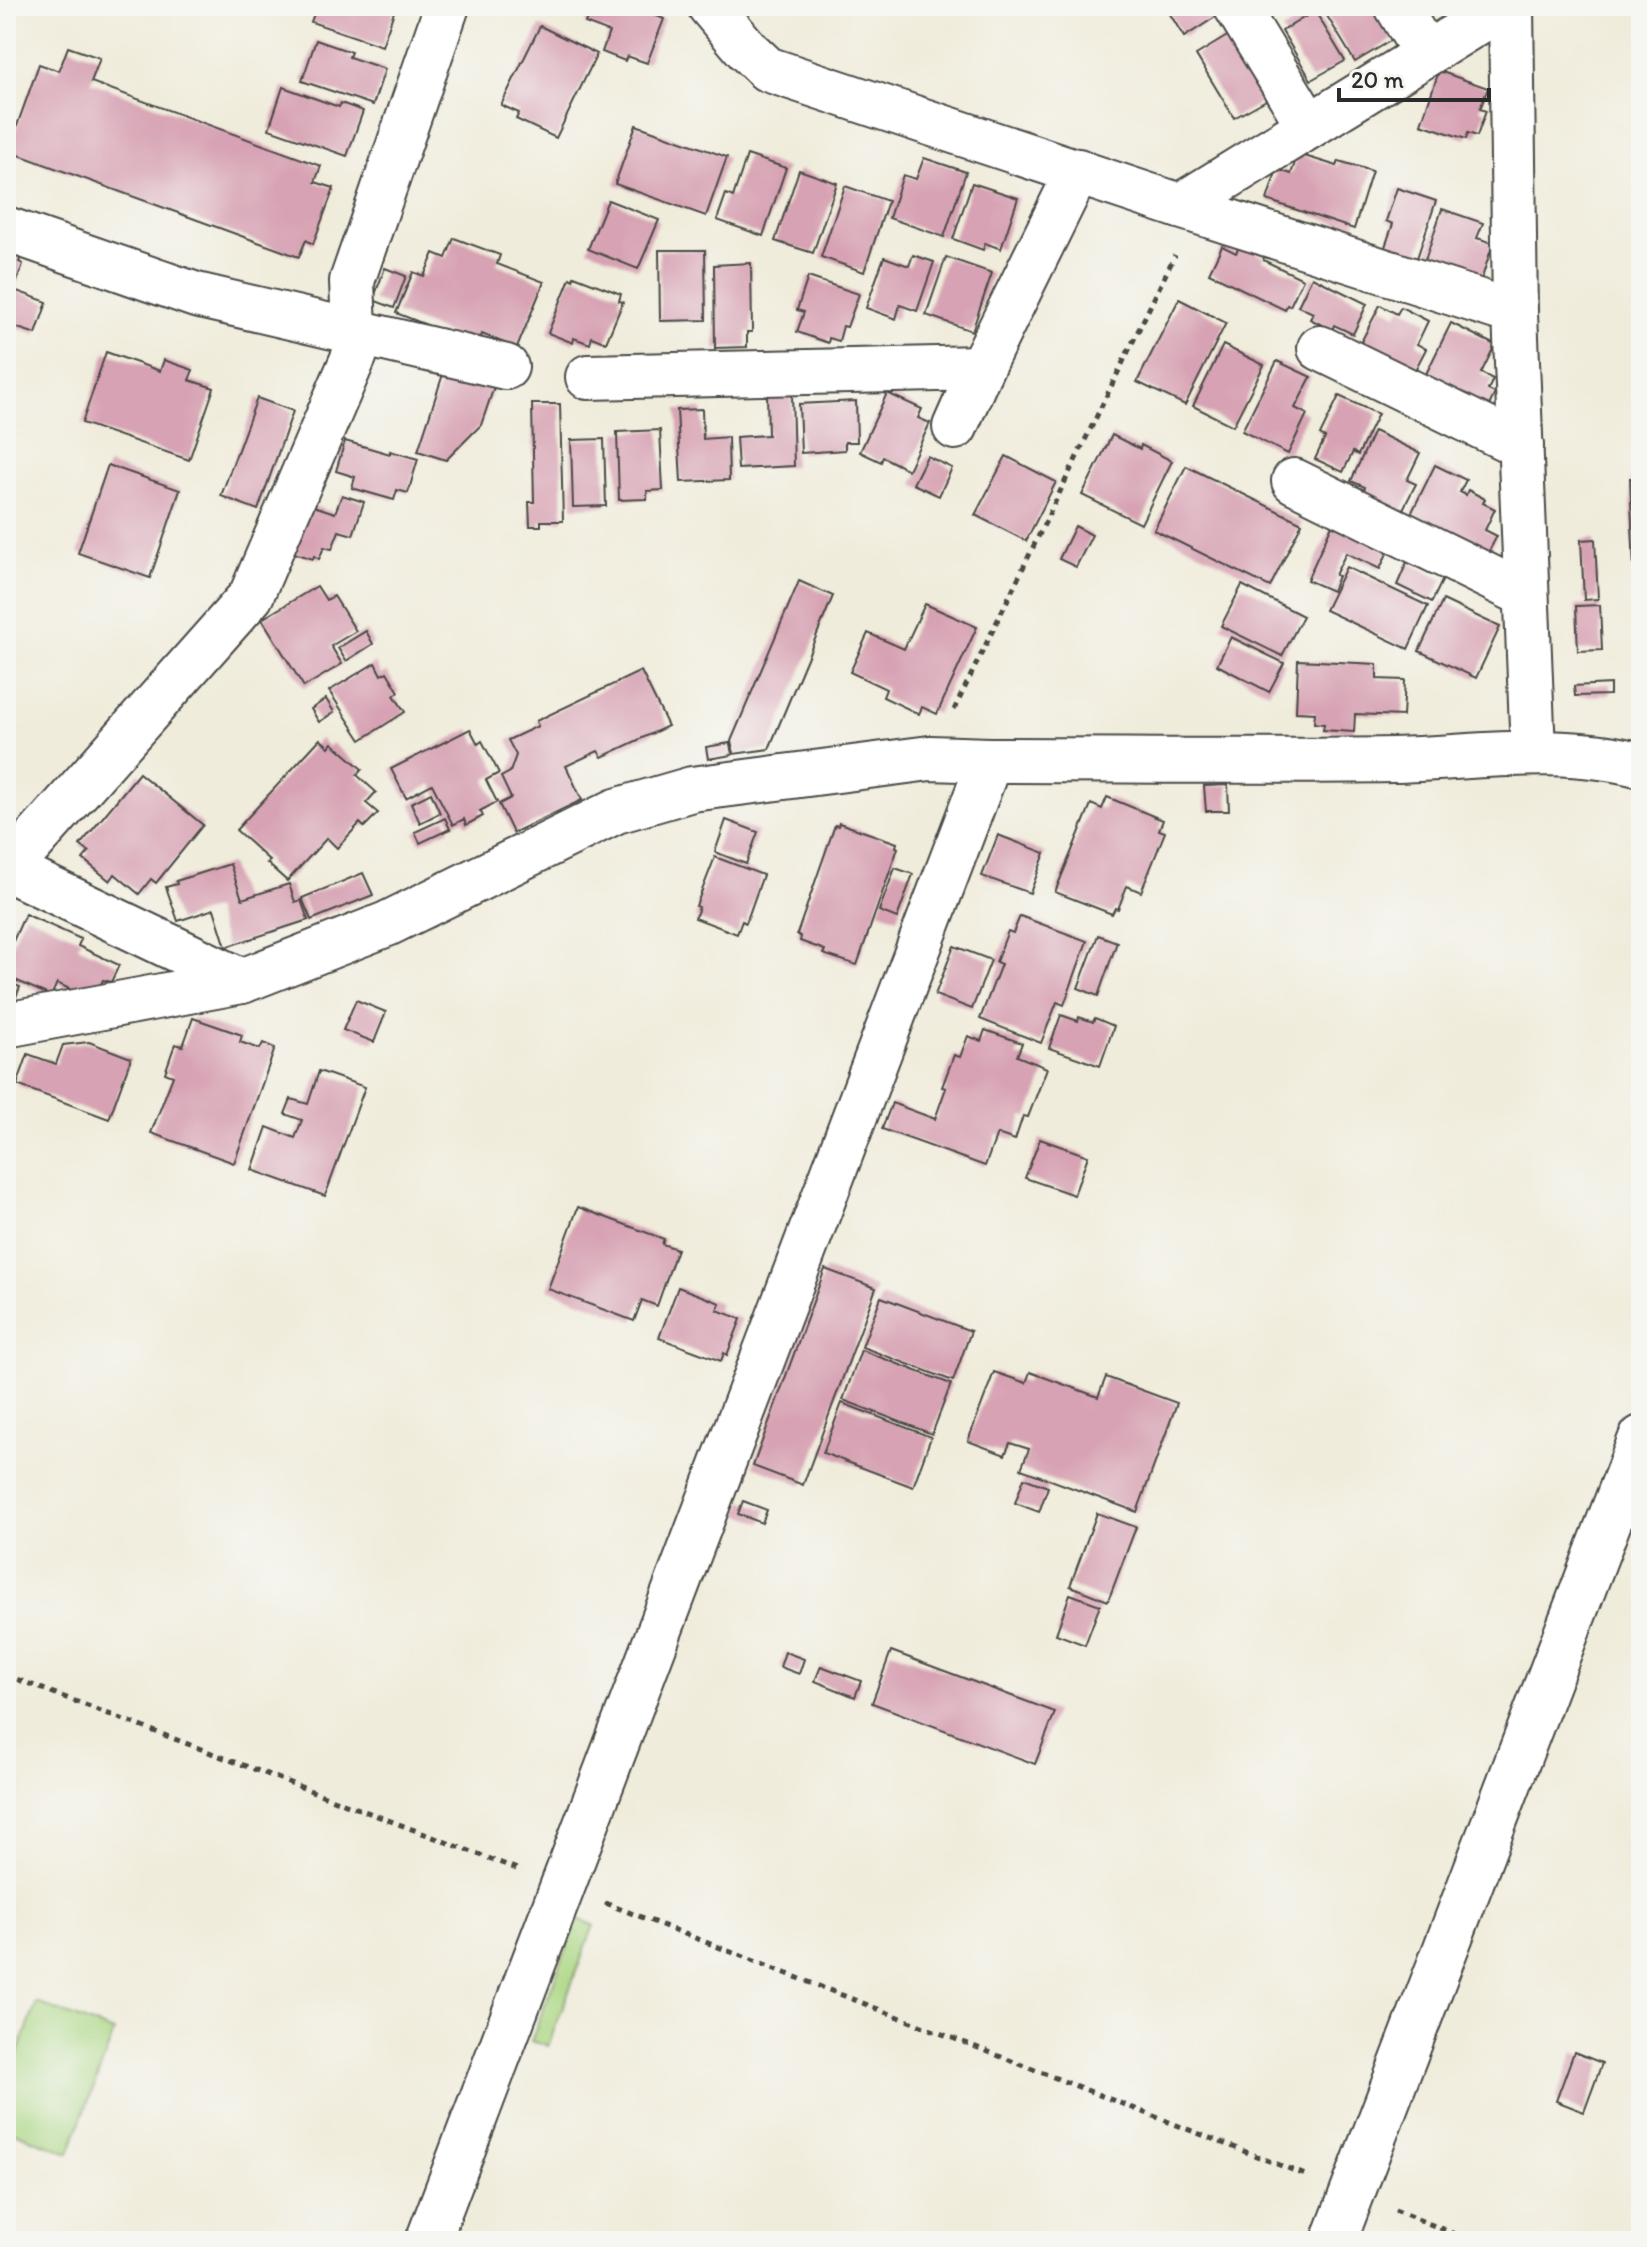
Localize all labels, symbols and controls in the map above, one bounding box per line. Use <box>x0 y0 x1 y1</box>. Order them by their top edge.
scale bar <box>1339 52 1489 102</box>
text: 20 m <box>1351 65 1404 94</box>

